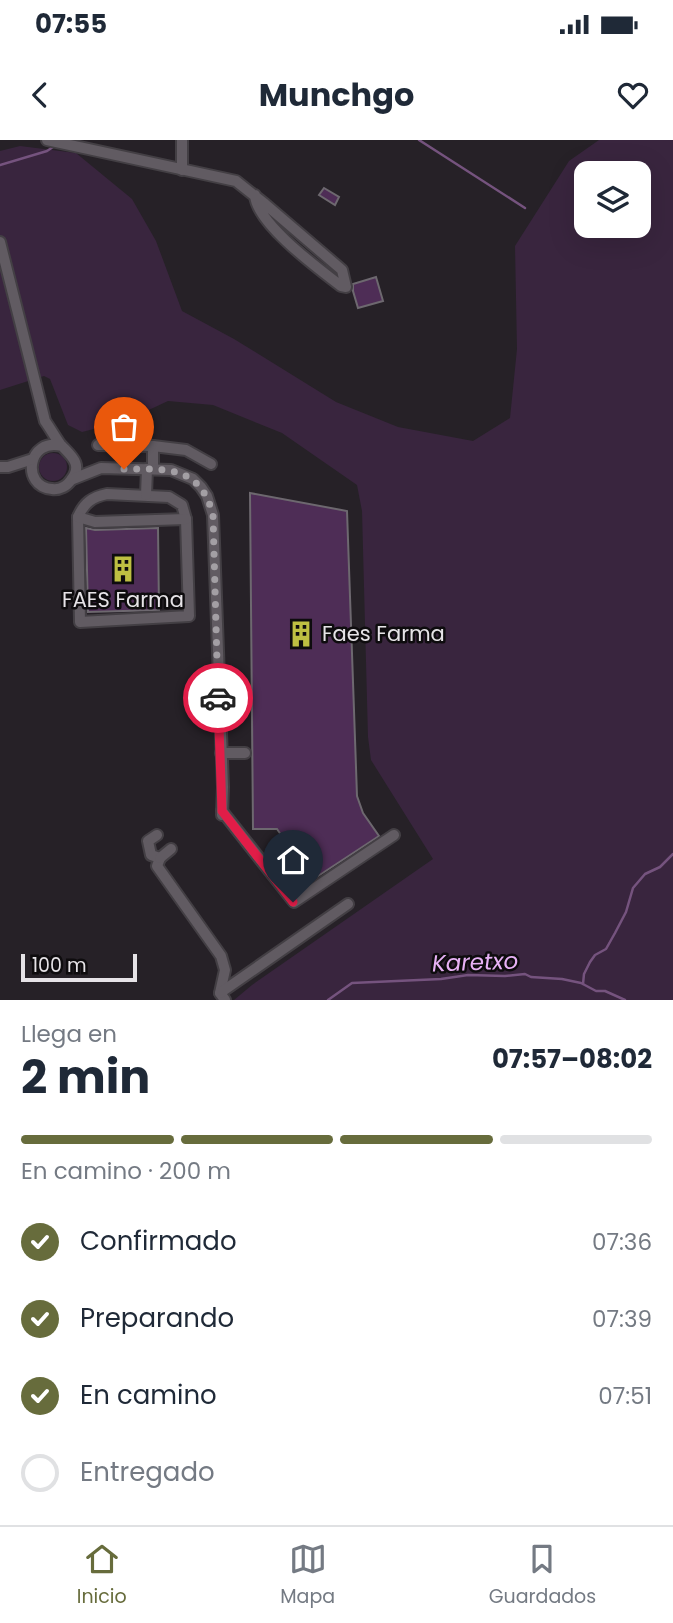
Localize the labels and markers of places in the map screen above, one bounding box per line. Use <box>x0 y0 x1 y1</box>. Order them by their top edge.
pin <box>94 397 154 469</box>
building icon: FAES Farma <box>108 554 138 584</box>
place label: FAES Farma <box>62 585 184 614</box>
building icon: Faes Farma <box>286 619 316 649</box>
place label: Faes Farma <box>322 619 445 648</box>
pin <box>263 830 323 902</box>

